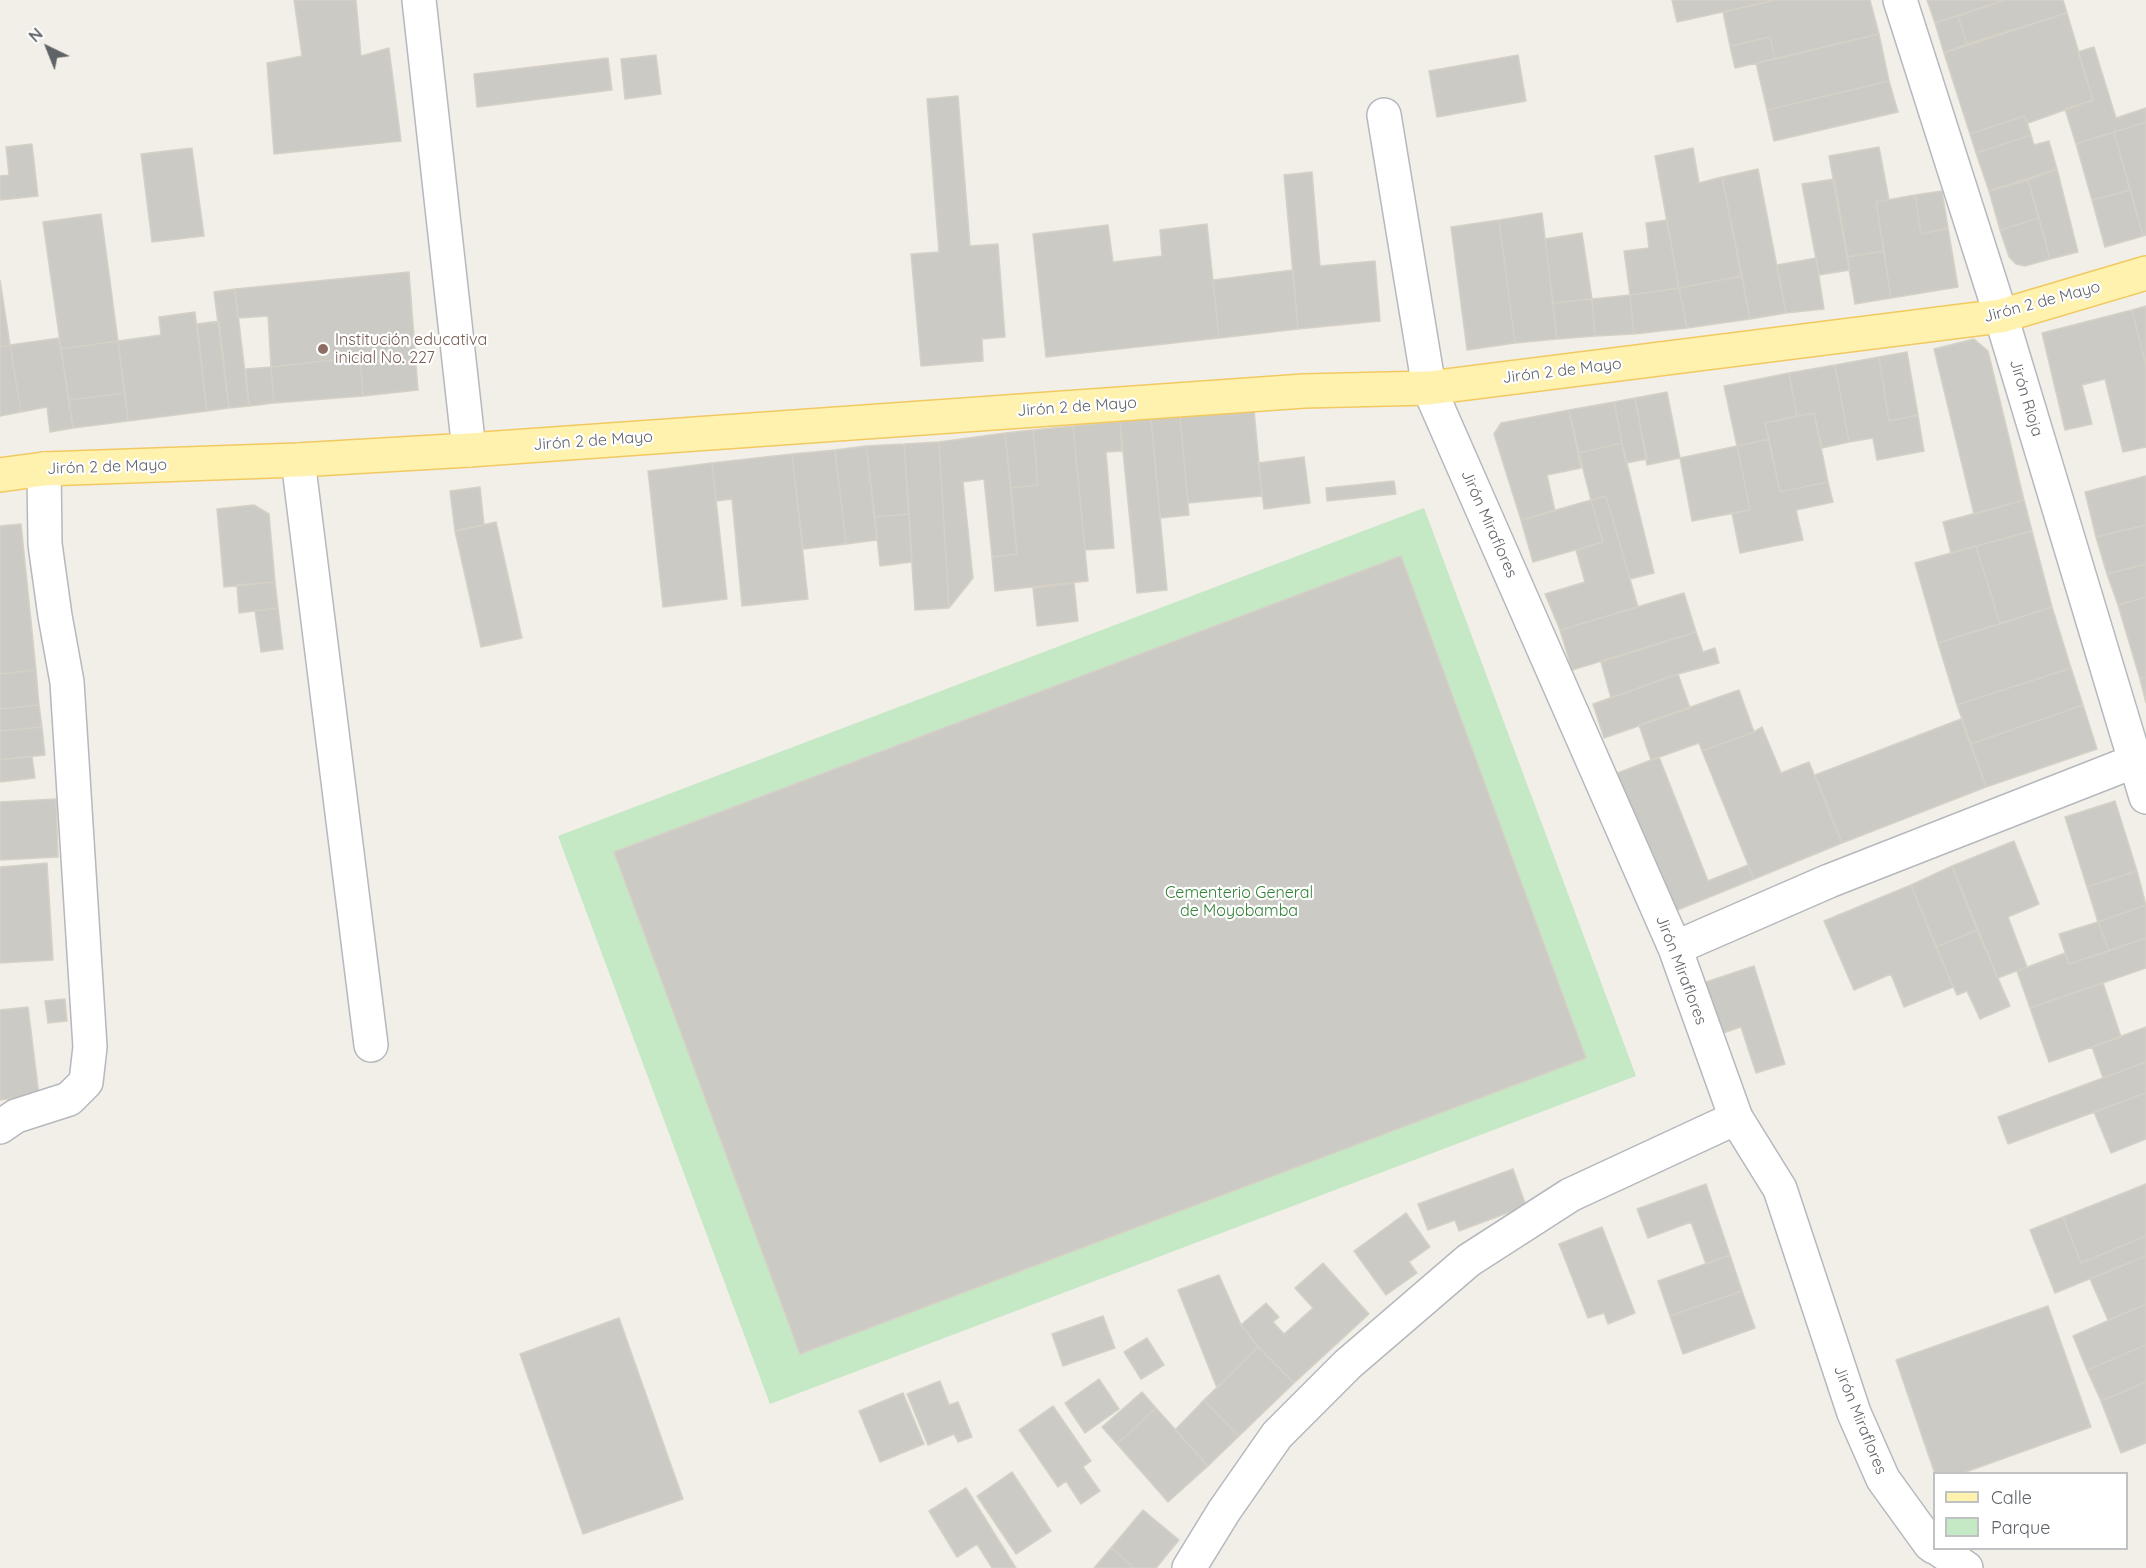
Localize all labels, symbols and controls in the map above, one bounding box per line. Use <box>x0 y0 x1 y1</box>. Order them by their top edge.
north arrow <box>18 18 78 78</box>
text: N <box>25 24 47 46</box>
street label: Jirón 2 de Mayo <box>1982 277 2102 327</box>
place label: Institución educativa inicial No. 227 <box>335 330 487 368</box>
marker: Institución educativa inicial No. 227 <box>316 342 330 356</box>
street label: Jirón 2 de Mayo <box>1501 354 1623 388</box>
street label: Jirón Rioja <box>2005 357 2047 439</box>
street label: Jirón 2 de Mayo <box>1017 393 1137 421</box>
street label: Jirón 2 de Mayo <box>533 427 653 455</box>
street label: Jirón 2 de Mayo <box>47 455 167 479</box>
street label: Jirón Miraflores <box>1457 467 1521 581</box>
park label: Cementerio General de Moyobamba <box>1165 883 1313 921</box>
street label: Jirón Miraflores <box>1651 913 1711 1027</box>
street label: Jirón Miraflores <box>1829 1363 1891 1477</box>
legend <box>1933 1472 2128 1550</box>
text: Calle <box>1991 1486 2032 1509</box>
text: Parque <box>1991 1516 2050 1539</box>

